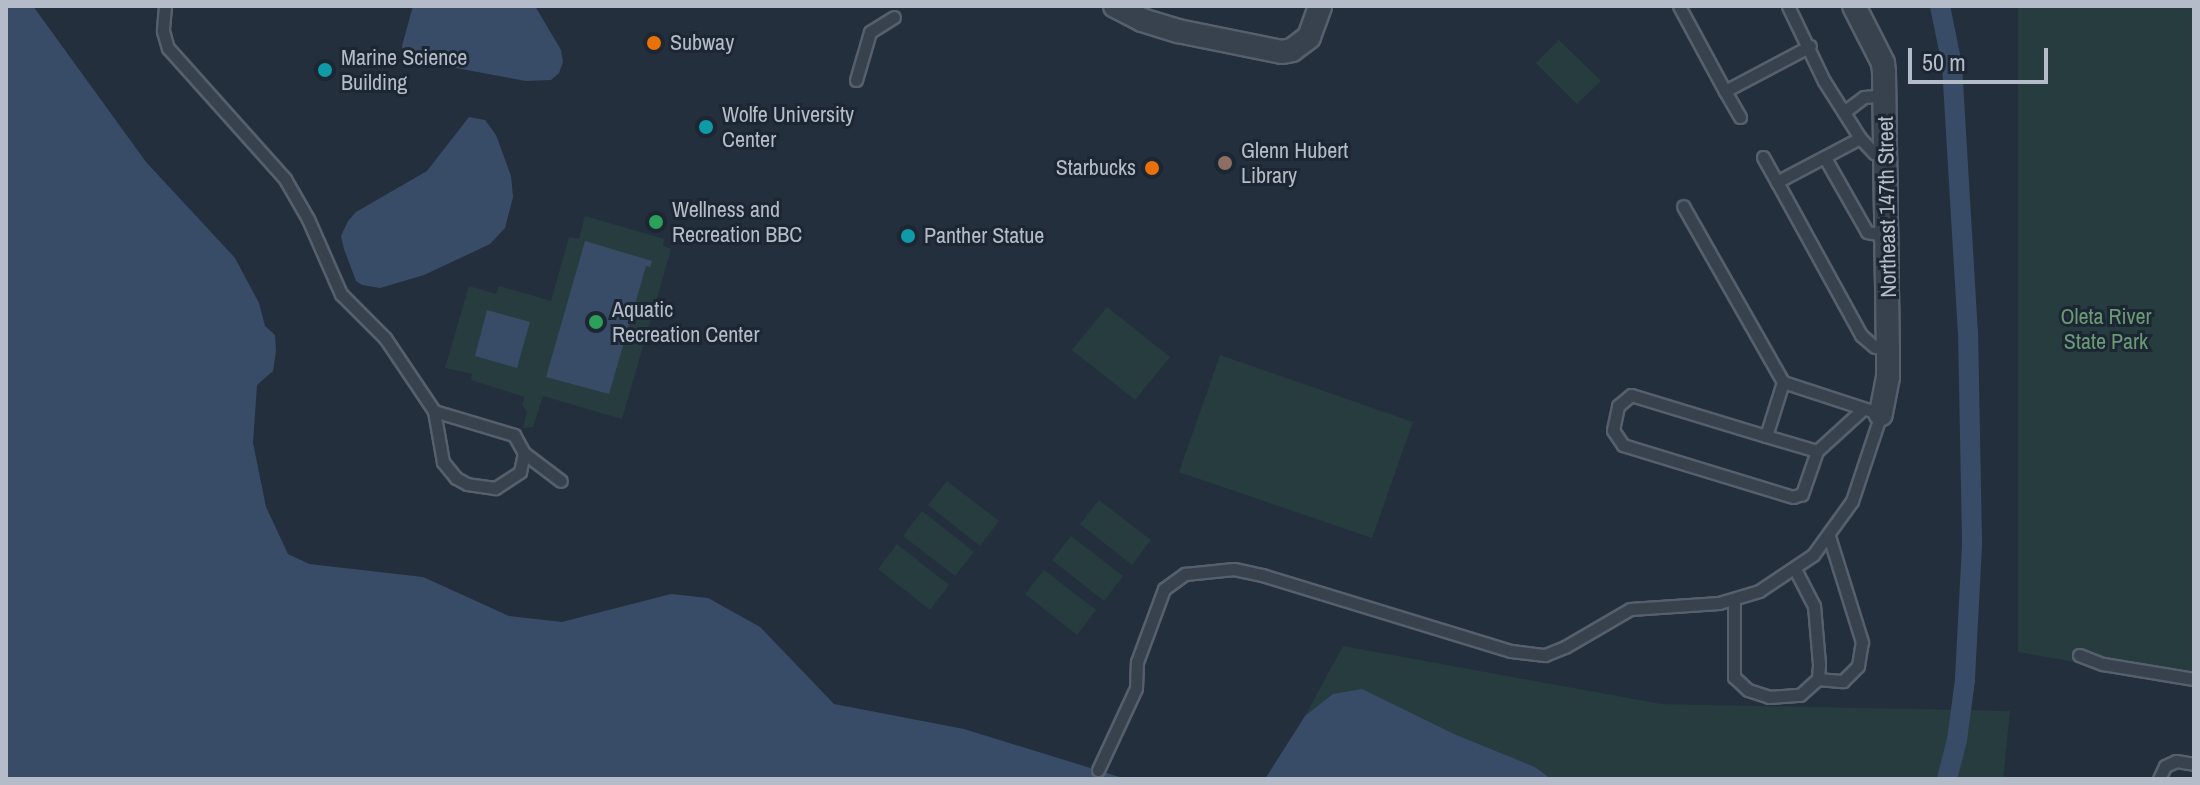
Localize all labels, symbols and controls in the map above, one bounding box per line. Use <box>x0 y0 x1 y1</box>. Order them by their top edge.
place label: Subway <box>670 30 734 56</box>
scale bar <box>1912 32 2052 82</box>
marker: Subway <box>645 34 663 52</box>
place label: Marine Science Building <box>341 44 467 96</box>
text: 50 m <box>1922 46 1966 78</box>
marker: Marine Science Building <box>316 61 334 79</box>
place label: Wolfe University Center <box>722 101 854 152</box>
street label: Northeast 147th Street <box>1872 116 1902 298</box>
marker: Wolfe University Center <box>697 118 715 136</box>
place label: Glenn Hubert Library <box>1241 137 1348 188</box>
marker: Glenn Hubert Library <box>1216 154 1234 172</box>
place label: Starbucks <box>1056 155 1136 181</box>
marker: Starbucks <box>1143 159 1161 177</box>
place label: Wellness and Recreation BBC <box>672 196 802 248</box>
marker: Wellness and Recreation BBC <box>647 213 665 231</box>
place label: Panther Statue <box>924 223 1044 249</box>
marker: Panther Statue <box>899 227 917 245</box>
place label: Aquatic Recreation Center <box>612 296 759 348</box>
park label: Oleta River State Park <box>2060 303 2152 354</box>
marker: Aquatic Recreation Center <box>587 313 605 331</box>

